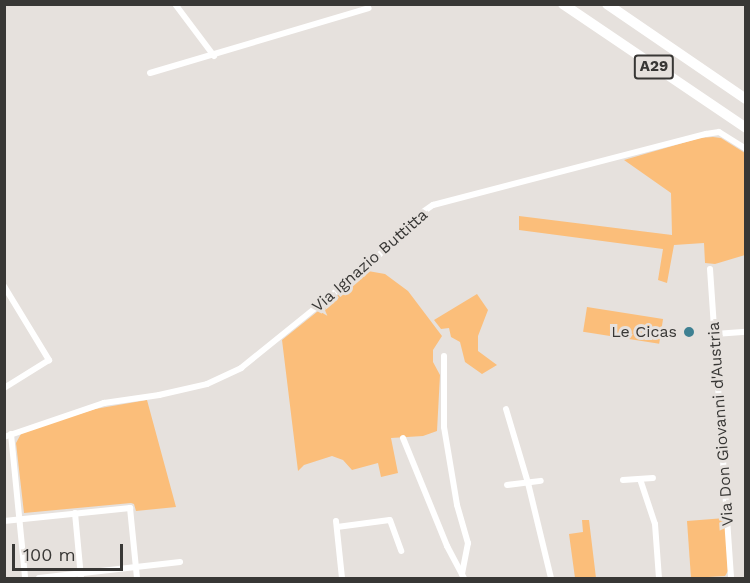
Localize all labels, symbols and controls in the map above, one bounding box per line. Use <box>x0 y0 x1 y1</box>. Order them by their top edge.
road number: A29 <box>633 55 675 79</box>
street label: Via Ignazio Buttitta <box>308 205 432 317</box>
street label: Via Don Giovanni d'Austria <box>704 321 738 527</box>
place label: Le Cicas <box>611 322 677 342</box>
marker: Le Cicas <box>682 325 696 339</box>
scale bar <box>15 532 126 570</box>
text: 100 m <box>23 544 76 565</box>

